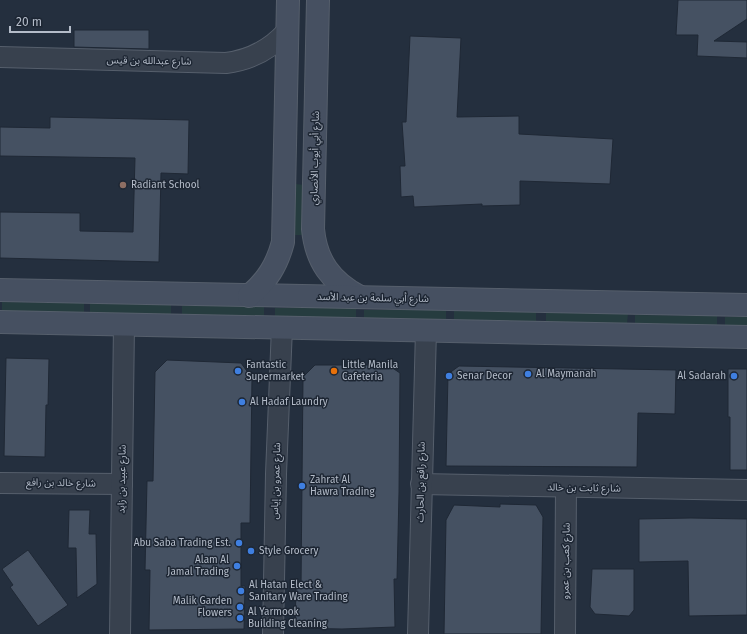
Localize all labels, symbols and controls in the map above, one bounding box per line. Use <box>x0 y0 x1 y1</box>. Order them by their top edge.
scale bar <box>10 8 70 34</box>
text: 20 m <box>16 15 42 29</box>
street label: شارع عبدالله بن قيس <box>106 54 192 69</box>
street label: شارع أبي أيوب الأنصاري <box>308 111 323 205</box>
place label: Radiant School <box>131 179 200 191</box>
marker: Radiant School <box>118 180 128 190</box>
street label: شارع أبي سلمة بن عبد الأسد <box>317 291 429 306</box>
place label: Fantastic Supermarket <box>246 359 305 383</box>
place label: Little Manila Cafeteria <box>342 359 398 383</box>
marker: Fantastic Supermarket <box>233 366 243 376</box>
marker: Little Manila Cafeteria <box>329 366 339 376</box>
place label: Al Maymanah <box>536 368 596 380</box>
marker: Al Maymanah <box>523 369 533 379</box>
place label: Senar Decor <box>457 370 512 382</box>
place label: Al Sadarah <box>678 370 726 382</box>
marker: Senar Decor <box>444 371 454 381</box>
marker: Al Sadarah <box>729 371 739 381</box>
place label: Al Hadaf Laundry <box>250 396 328 408</box>
marker: Al Hadaf Laundry <box>237 397 247 407</box>
street label: شارع رافع بن الحارث <box>414 441 429 523</box>
street label: شارع عمرو بن إياس <box>269 442 284 520</box>
street label: شارع عبيد بن زايد <box>115 444 130 514</box>
place label: Zahrat Al Hawra Trading <box>310 474 375 498</box>
street label: شارع خالد بن رافع <box>26 476 96 491</box>
marker: Zahrat Al Hawra Trading <box>297 481 307 491</box>
street label: شارع ثابت بن خالد <box>547 481 621 496</box>
street label: شارع كعب بن عمرو <box>559 522 574 600</box>
place label: Abu Saba Trading Est. <box>134 537 231 549</box>
marker: Abu Saba Trading Est. <box>234 538 244 548</box>
place label: Style Grocery <box>259 545 319 557</box>
marker: Style Grocery <box>246 546 256 556</box>
place label: Alam Al Jamal Trading <box>167 554 230 578</box>
marker: Alam Al Jamal Trading <box>232 561 242 571</box>
place label: Al Hatan Elect & Sanitary Ware Trading <box>249 579 349 603</box>
marker: Al Hatan Elect & Sanitary Ware Trading <box>236 586 246 596</box>
place label: Malik Garden Flowers <box>173 595 232 619</box>
marker: Malik Garden Flowers <box>235 602 245 612</box>
place label: Al Yarmook Building Cleaning <box>248 606 328 630</box>
marker: Al Yarmook Building Cleaning <box>235 613 245 623</box>

